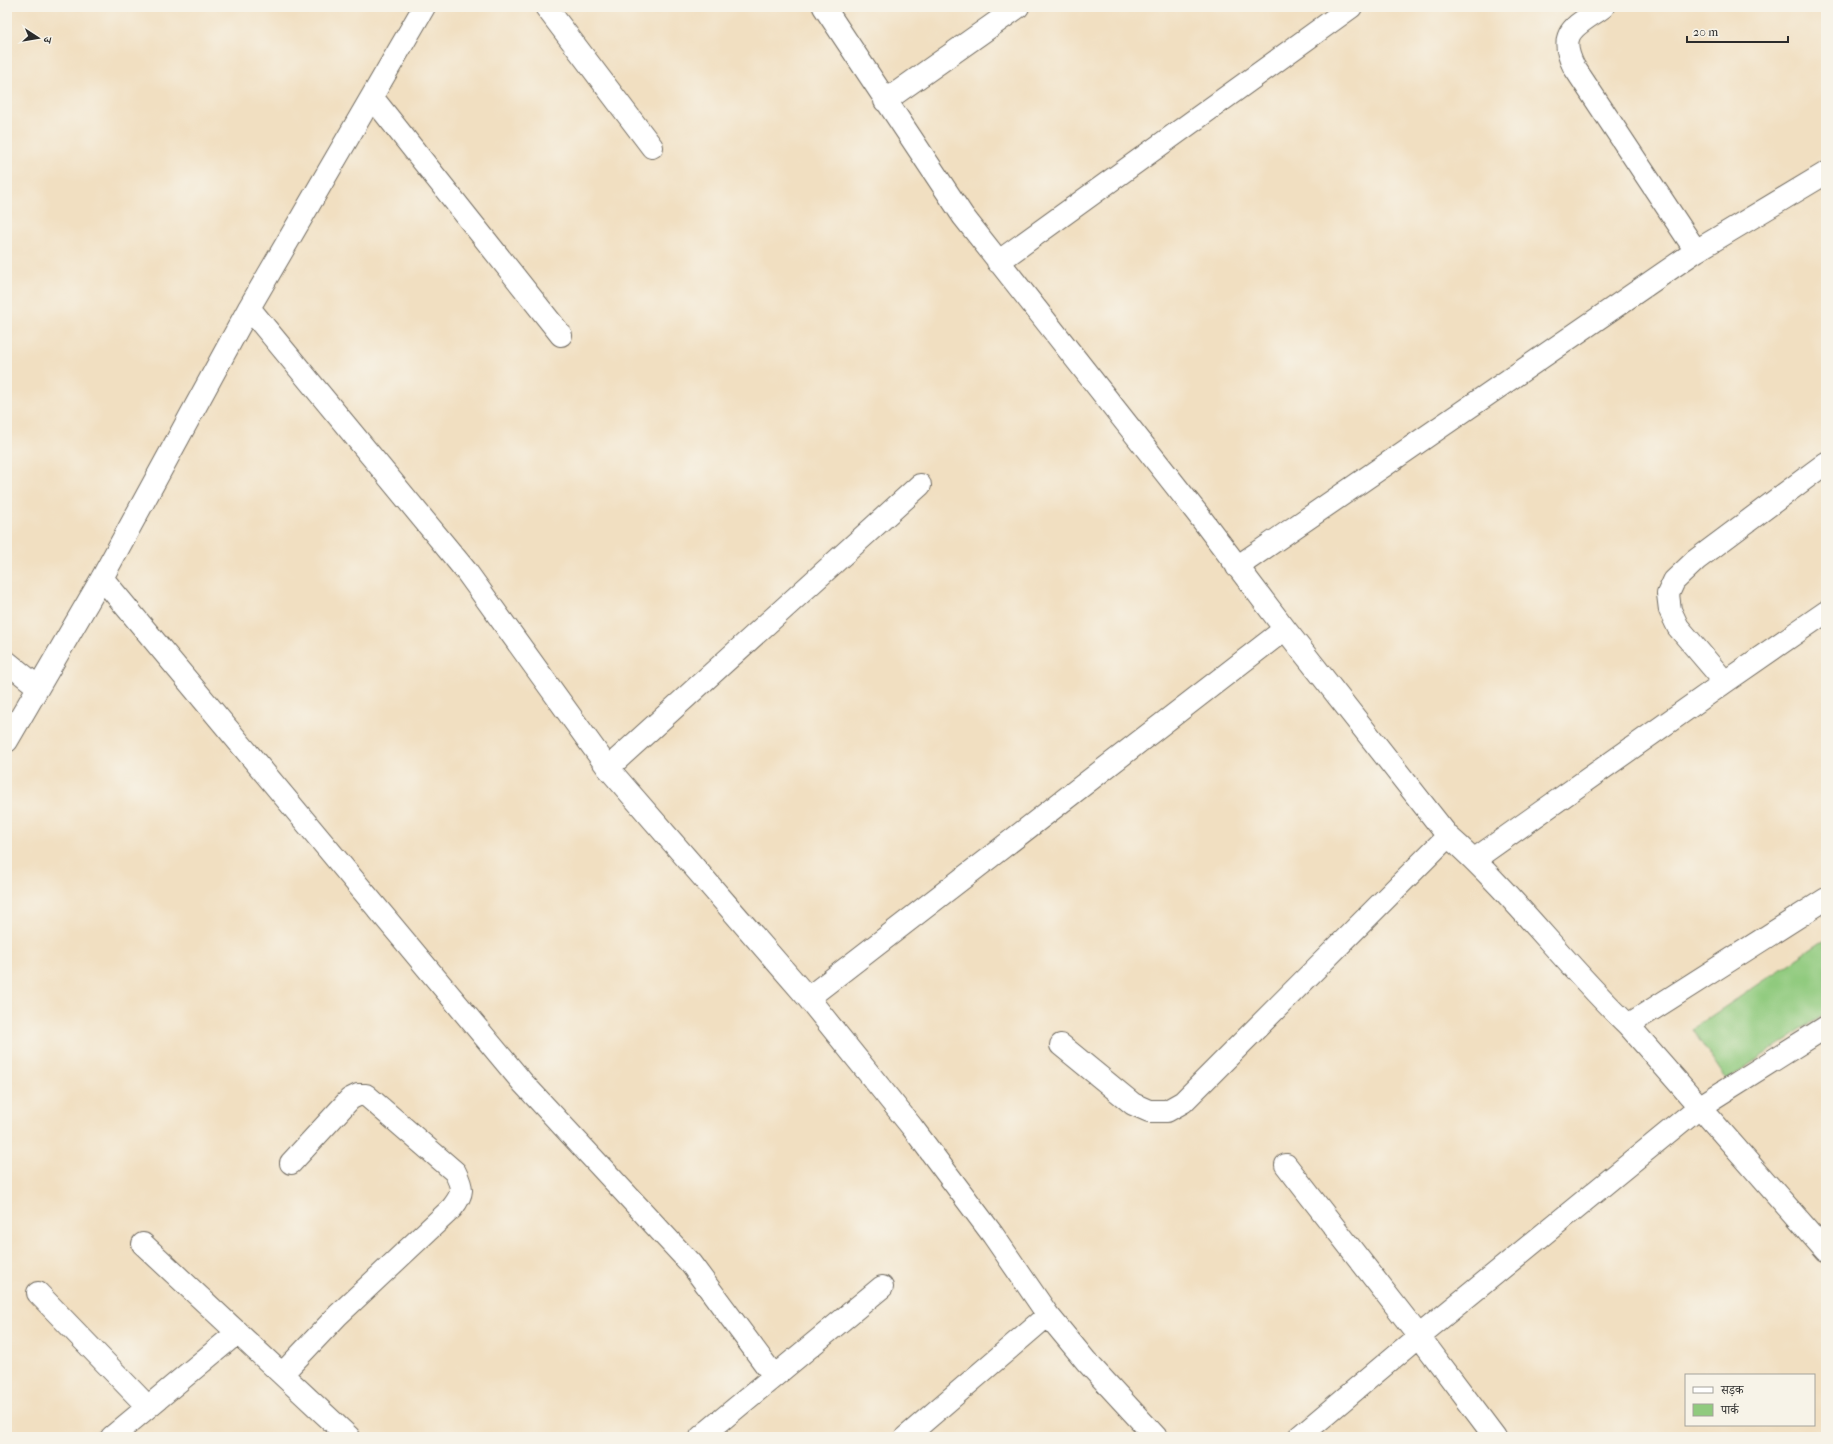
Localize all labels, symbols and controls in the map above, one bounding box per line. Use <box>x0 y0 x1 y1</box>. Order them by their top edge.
north arrow <box>18 18 58 58</box>
scale bar <box>1687 18 1788 44</box>
text: 20 m <box>1693 25 1718 39</box>
text: उ <box>40 35 54 45</box>
legend <box>1685 1374 1815 1426</box>
text: सड़क <box>1720 1383 1745 1397</box>
text: पार्क <box>1720 1403 1740 1417</box>

